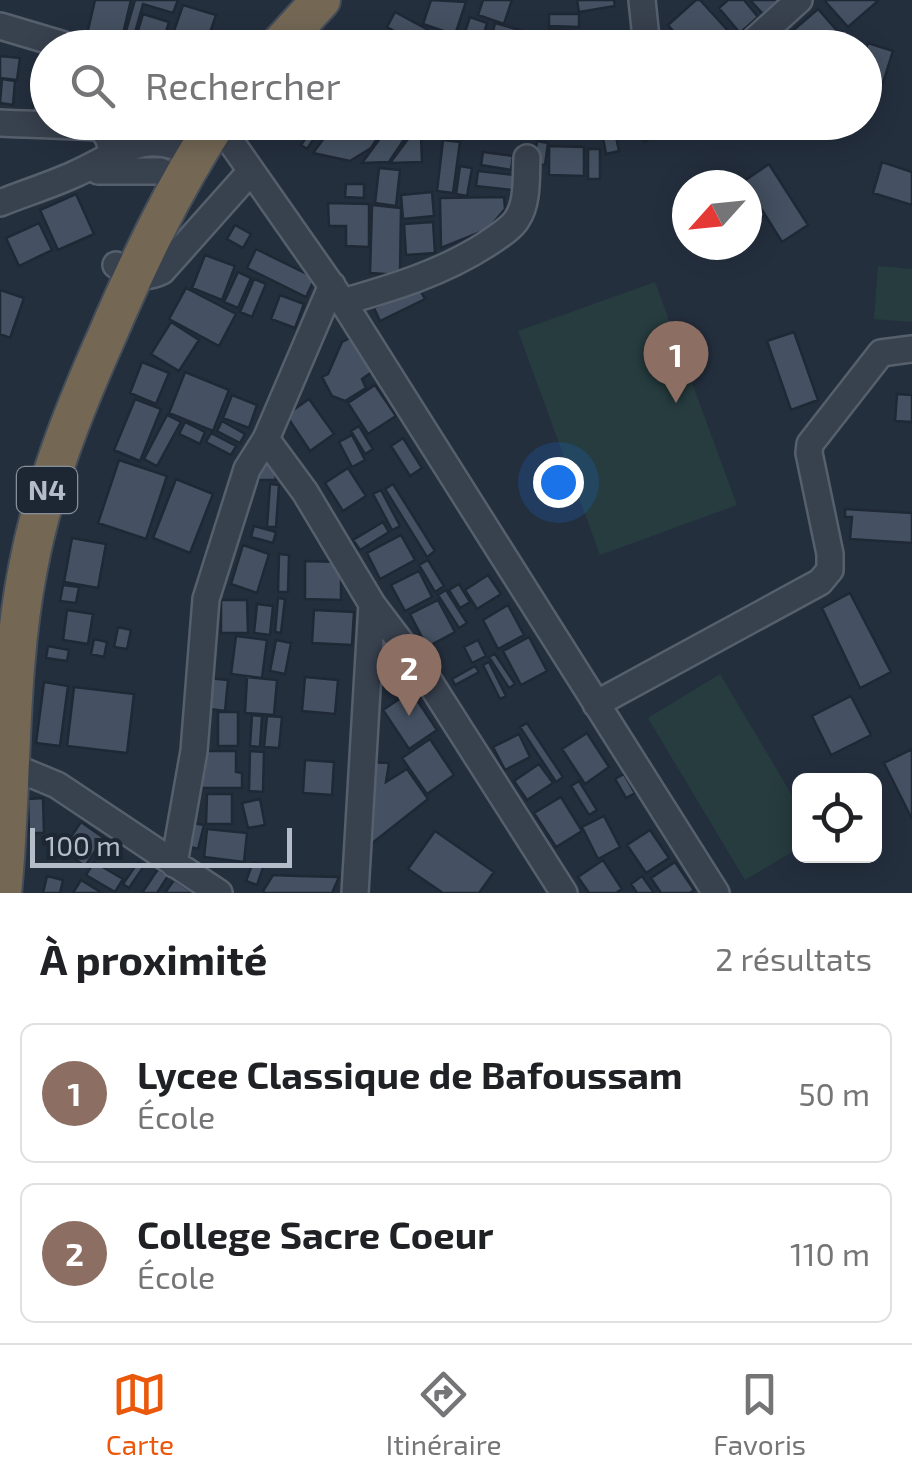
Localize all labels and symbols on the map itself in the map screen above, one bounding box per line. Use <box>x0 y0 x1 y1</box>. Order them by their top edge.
north arrow <box>672 170 762 260</box>
pin: 1 <box>644 320 708 403</box>
your location <box>533 457 584 508</box>
road number: N4 <box>17 467 77 513</box>
pin: 2 <box>376 634 442 716</box>
scale bar <box>30 823 292 868</box>

